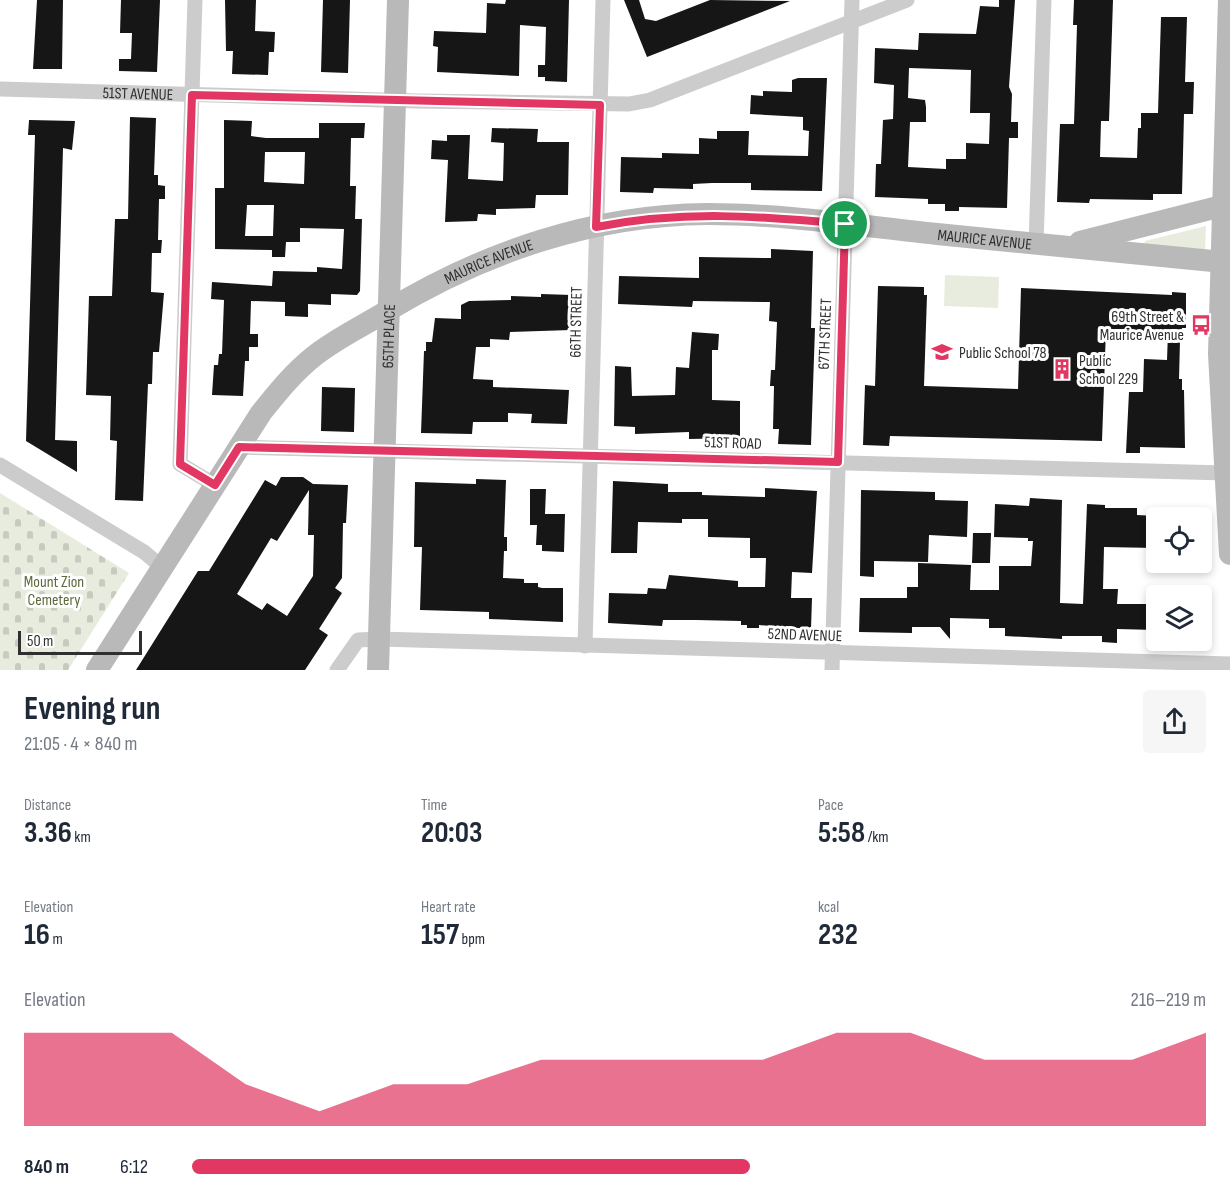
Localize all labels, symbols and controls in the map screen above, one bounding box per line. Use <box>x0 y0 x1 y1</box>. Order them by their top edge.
street label: 51ST AVENUE <box>102 84 174 105</box>
pin <box>819 198 870 249</box>
icon: arrive <box>828 207 861 240</box>
street label: MAURICE AVENUE <box>937 226 1033 255</box>
street label: MAURICE AVENUE <box>441 236 536 289</box>
street label: 66TH STREET <box>566 286 587 358</box>
street label: 67TH STREET <box>815 298 836 370</box>
street label: 65TH PLACE <box>379 304 400 369</box>
place label: 69th Street & Maurice Avenue <box>1100 308 1184 345</box>
bus stop icon: 69th Street & Maurice Avenue <box>1189 313 1213 337</box>
school or university icon: Public School 78 <box>930 340 954 364</box>
place label: Public School 78 <box>959 344 1047 363</box>
place label: Public School 229 <box>1079 352 1138 389</box>
building icon: Public School 229 <box>1050 357 1074 381</box>
street label: 51ST ROAD <box>704 433 762 454</box>
map controls <box>1146 507 1212 651</box>
button: locate <box>1146 507 1212 573</box>
park label: Mount Zion Cemetery <box>24 573 84 610</box>
button: layers <box>1146 585 1212 651</box>
street label: 52ND AVENUE <box>767 625 842 646</box>
scale bar <box>18 628 142 656</box>
text: 50 m <box>27 632 53 651</box>
text: Evening run <box>24 689 160 729</box>
button: share <box>1143 690 1206 753</box>
text: 21:05 · 4 × 840 m <box>24 732 137 756</box>
text: Distance <box>24 796 71 815</box>
text: Time <box>421 796 447 815</box>
text: Pace <box>818 796 843 815</box>
text: 3.36 <box>24 815 72 851</box>
text: 20:03 <box>421 815 483 851</box>
text: 5:58 <box>818 815 865 851</box>
text: km <box>72 828 91 847</box>
text: /km <box>865 828 889 847</box>
text: Elevation <box>24 898 73 917</box>
text: Heart rate <box>421 898 476 917</box>
text: kcal <box>818 898 839 917</box>
text: 16 <box>24 917 50 953</box>
text: 157 <box>421 917 459 953</box>
text: 232 <box>818 917 858 953</box>
text: m <box>50 930 63 949</box>
text: bpm <box>459 930 485 949</box>
text: Elevation <box>24 988 86 1012</box>
text: 216–219 m <box>1131 988 1206 1012</box>
text: 840 m <box>24 1155 69 1179</box>
text: 6:12 <box>120 1155 148 1179</box>

